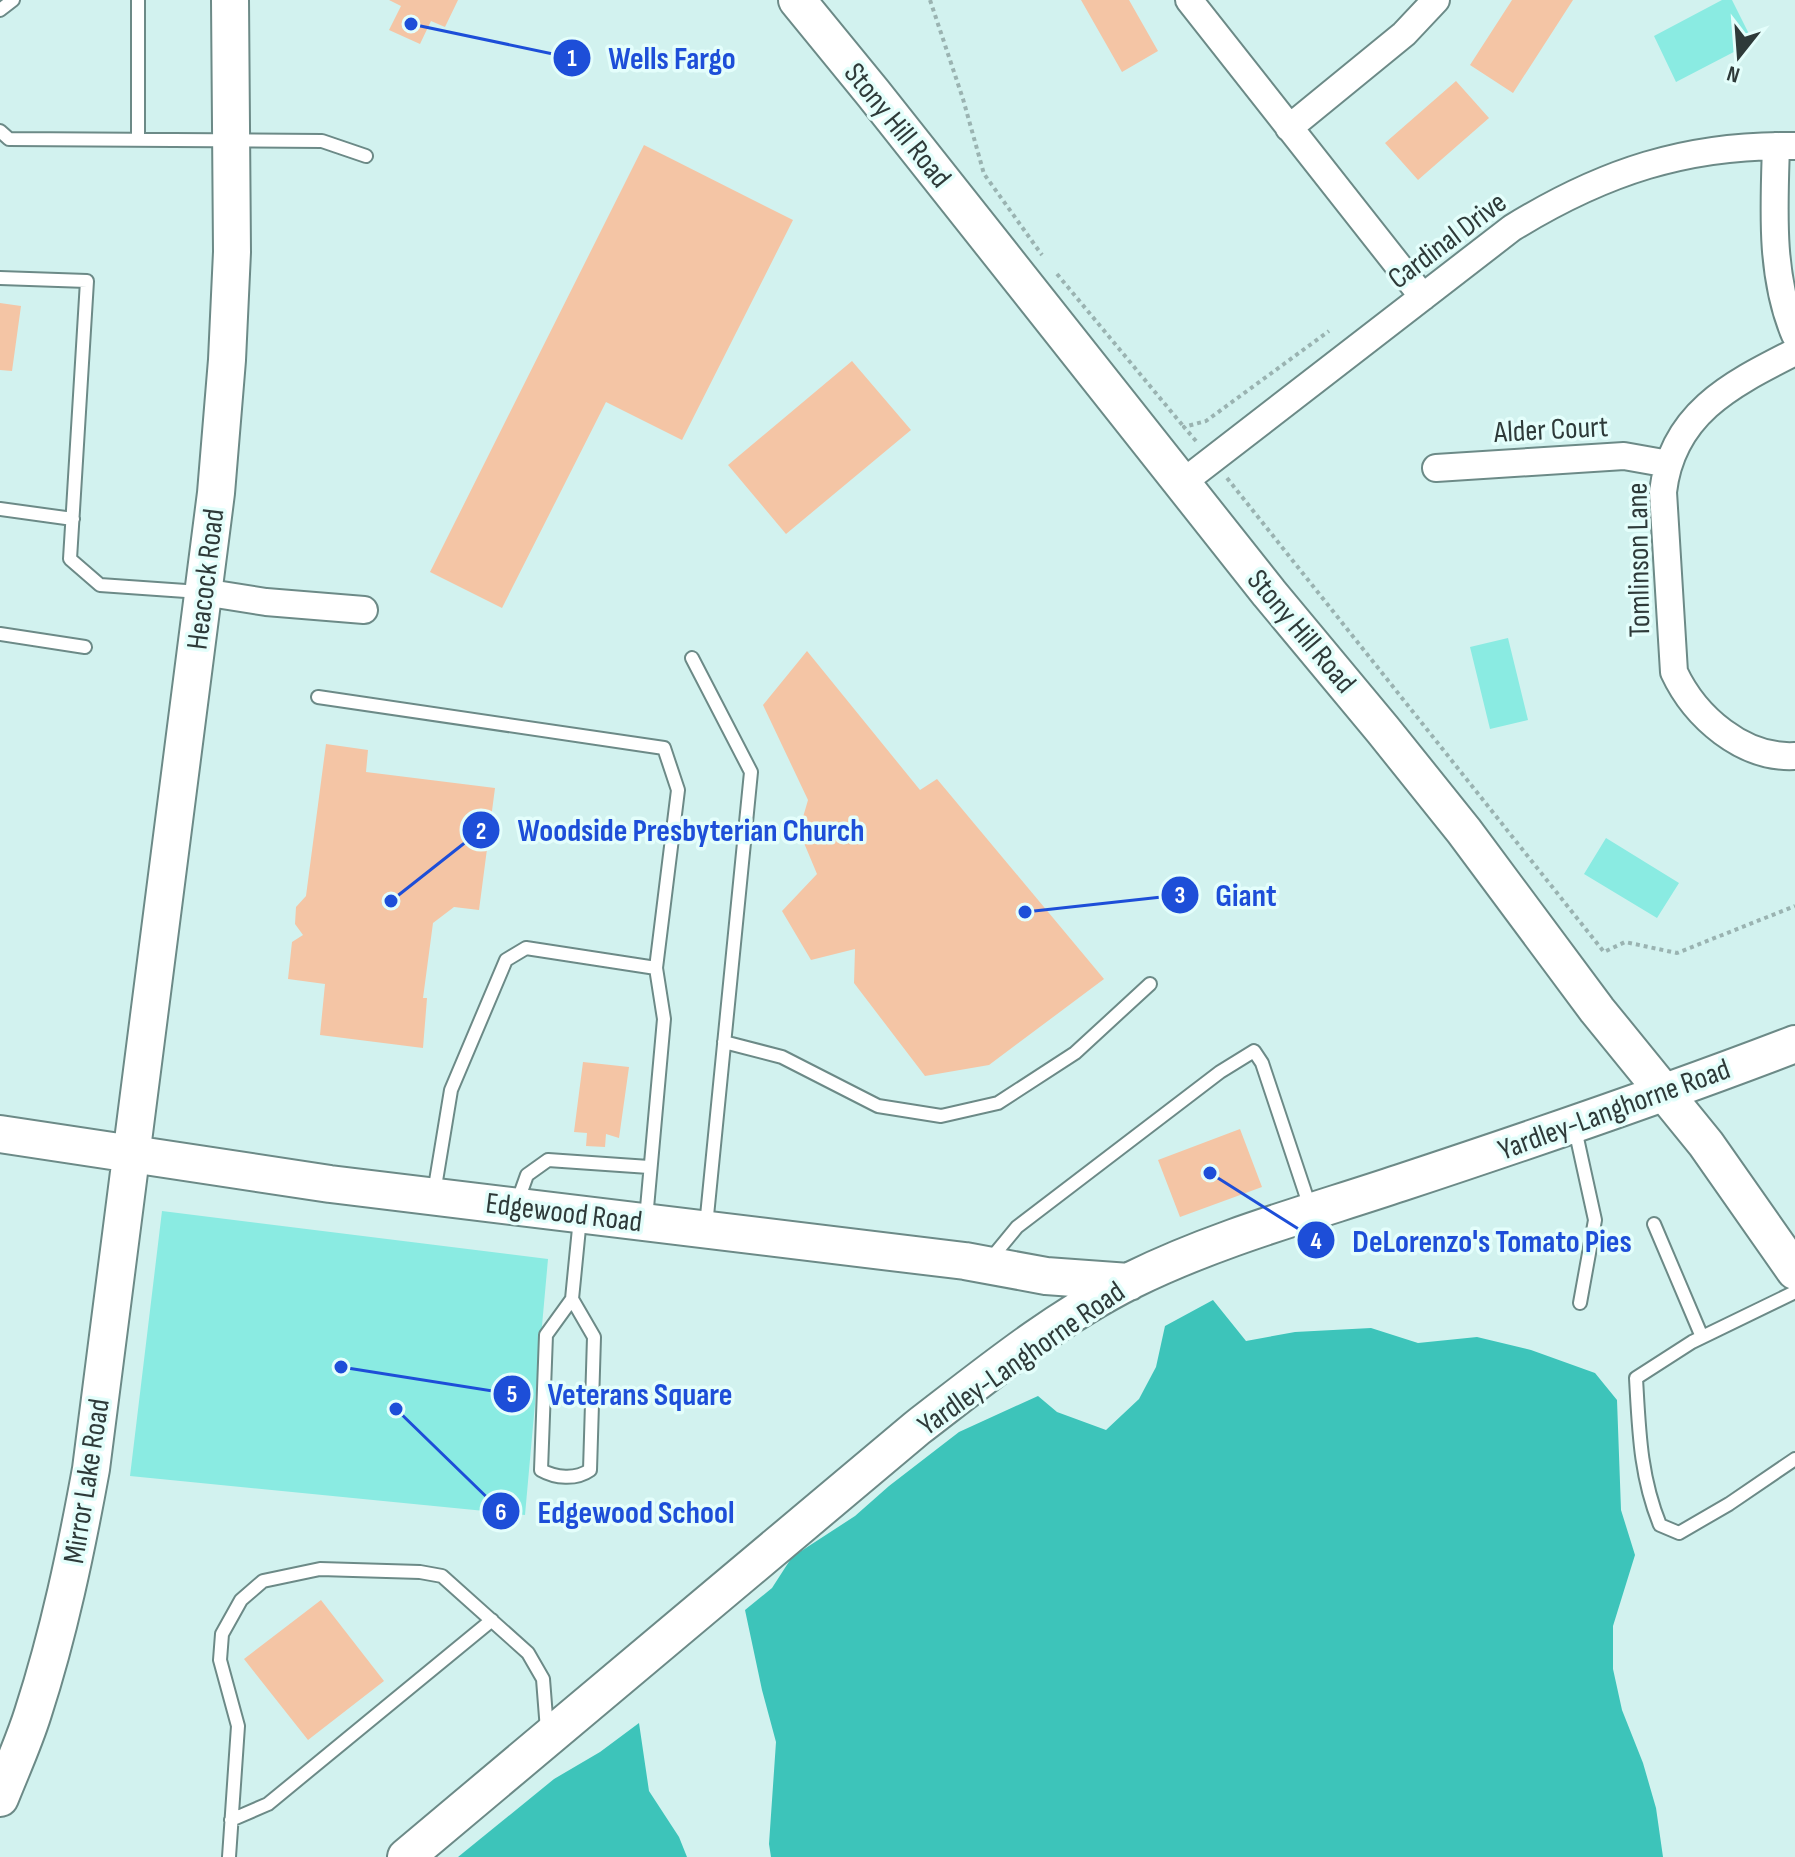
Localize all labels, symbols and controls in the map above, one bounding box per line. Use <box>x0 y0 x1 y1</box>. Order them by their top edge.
north arrow <box>1699 16 1779 96</box>
callout: Wells Fargo <box>552 30 752 86</box>
text: Wells Fargo <box>608 40 736 79</box>
text: 1 <box>567 44 577 73</box>
street label: Stony Hill Road <box>836 56 958 195</box>
text: N <box>1724 59 1743 88</box>
street label: Cardinal Drive <box>1381 185 1514 297</box>
street label: Alder Court <box>1492 409 1609 451</box>
street label: Tomlinson Lane <box>1620 482 1658 638</box>
street label: Heacock Road <box>180 507 232 651</box>
street label: Stony Hill Road <box>1239 563 1363 701</box>
callout: Woodside Presbyterian Church <box>461 802 880 858</box>
text: Woodside Presbyterian Church <box>518 812 864 851</box>
text: 2 <box>476 817 486 846</box>
callout: Giant <box>1160 867 1293 923</box>
text: Giant <box>1215 877 1277 916</box>
text: 3 <box>1175 881 1185 910</box>
street label: Yardley-Langhorne Road <box>1493 1051 1735 1169</box>
street label: Edgewood Road <box>484 1186 644 1240</box>
callout: DeLorenzo's Tomato Pies <box>1296 1212 1647 1268</box>
text: DeLorenzo's Tomato Pies <box>1352 1223 1632 1262</box>
text: 4 <box>1310 1227 1322 1256</box>
street label: Yardley-Langhorne Road <box>911 1274 1132 1444</box>
callout: Veterans Square <box>492 1366 749 1422</box>
text: Veterans Square <box>548 1376 732 1415</box>
text: 5 <box>507 1380 517 1409</box>
street label: Mirror Lake Road <box>56 1396 118 1566</box>
callout: Edgewood School <box>481 1483 750 1539</box>
text: Edgewood School <box>537 1494 735 1533</box>
text: 6 <box>495 1498 507 1527</box>

